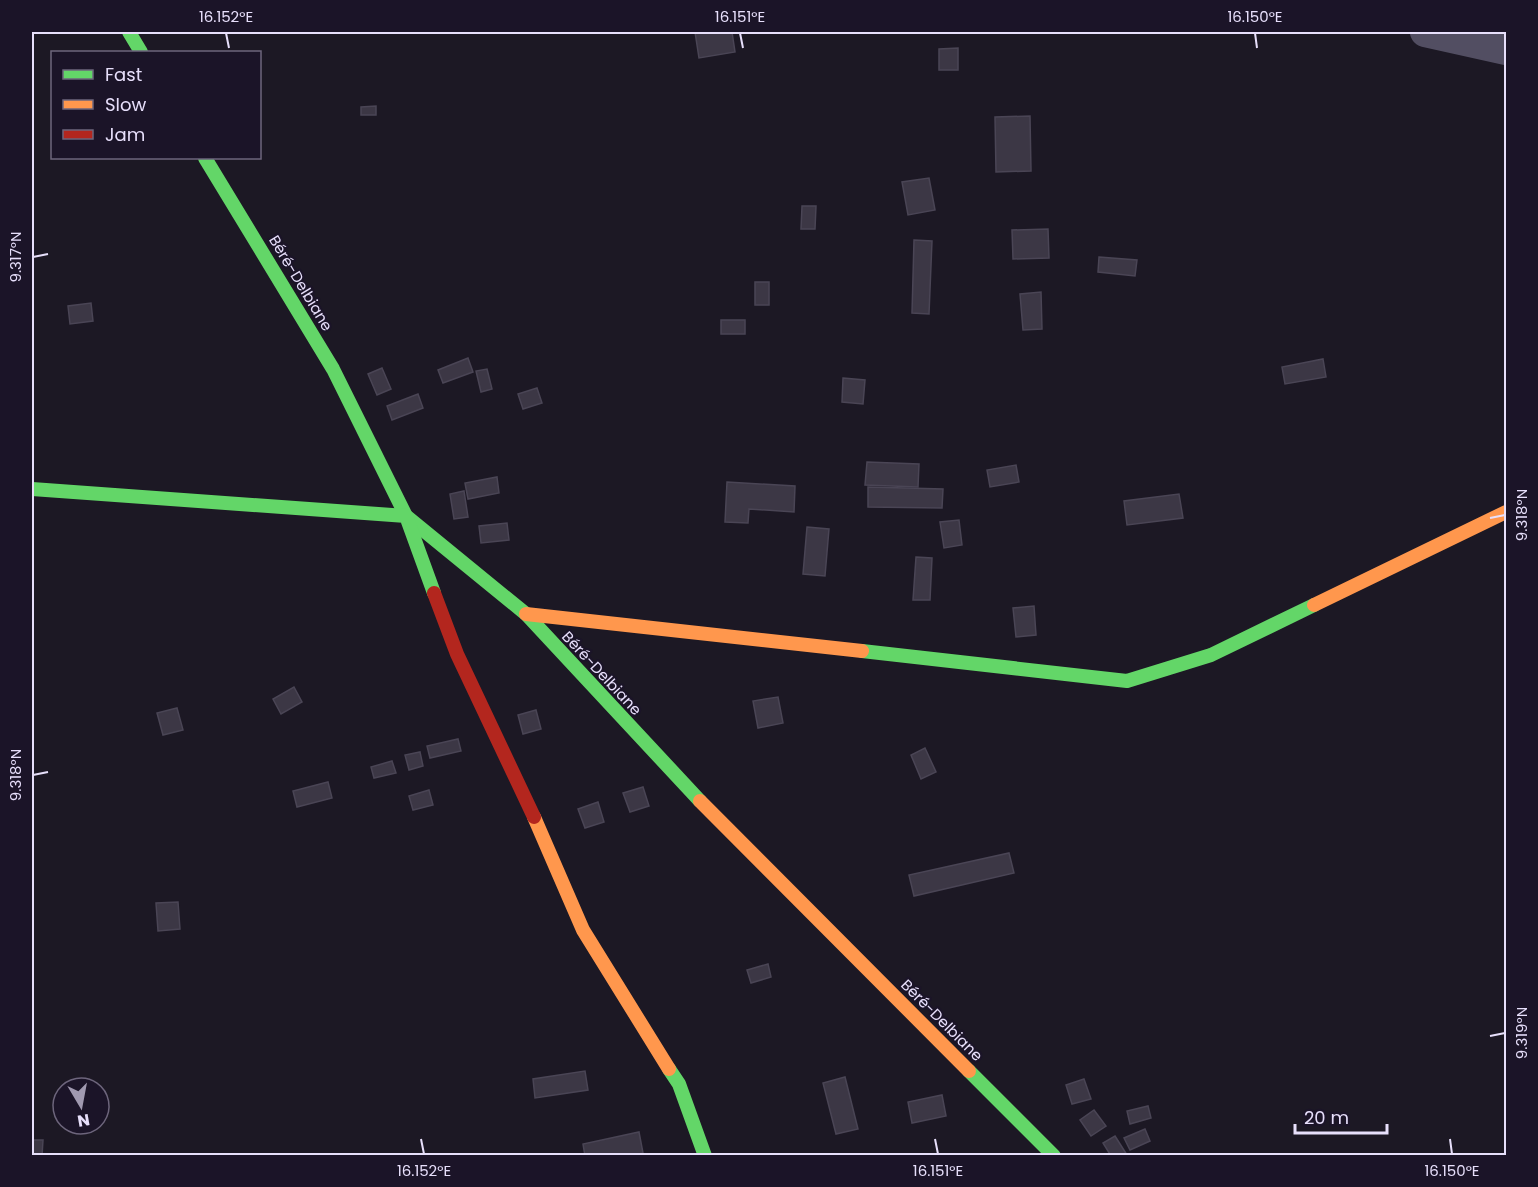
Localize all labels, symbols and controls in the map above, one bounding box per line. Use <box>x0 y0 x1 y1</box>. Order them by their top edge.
text: 16.152°E <box>199 6 253 27</box>
text: 16.151°E <box>715 6 765 27</box>
text: 16.150°E <box>1228 6 1282 27</box>
legend <box>51 51 261 159</box>
text: Fast <box>105 62 142 87</box>
text: Slow <box>105 92 147 117</box>
text: Jam <box>105 122 145 147</box>
text: 9.317°N <box>5 231 26 283</box>
street label: Béré-Delbiane <box>264 231 338 335</box>
text: 9.318°N <box>1511 489 1532 541</box>
street label: Béré-Delbiane <box>557 626 647 720</box>
text: 9.318°N <box>5 749 26 801</box>
street label: Béré-Delbiane <box>896 974 988 1066</box>
text: 9.319°N <box>1511 1007 1532 1059</box>
north arrow <box>51 1076 111 1136</box>
scale bar <box>1295 1097 1386 1135</box>
text: 20 m <box>1304 1105 1349 1130</box>
text: N <box>76 1108 91 1133</box>
text: 16.152°E <box>397 1160 451 1181</box>
text: 16.151°E <box>913 1160 963 1181</box>
text: 16.150°E <box>1425 1160 1479 1181</box>

